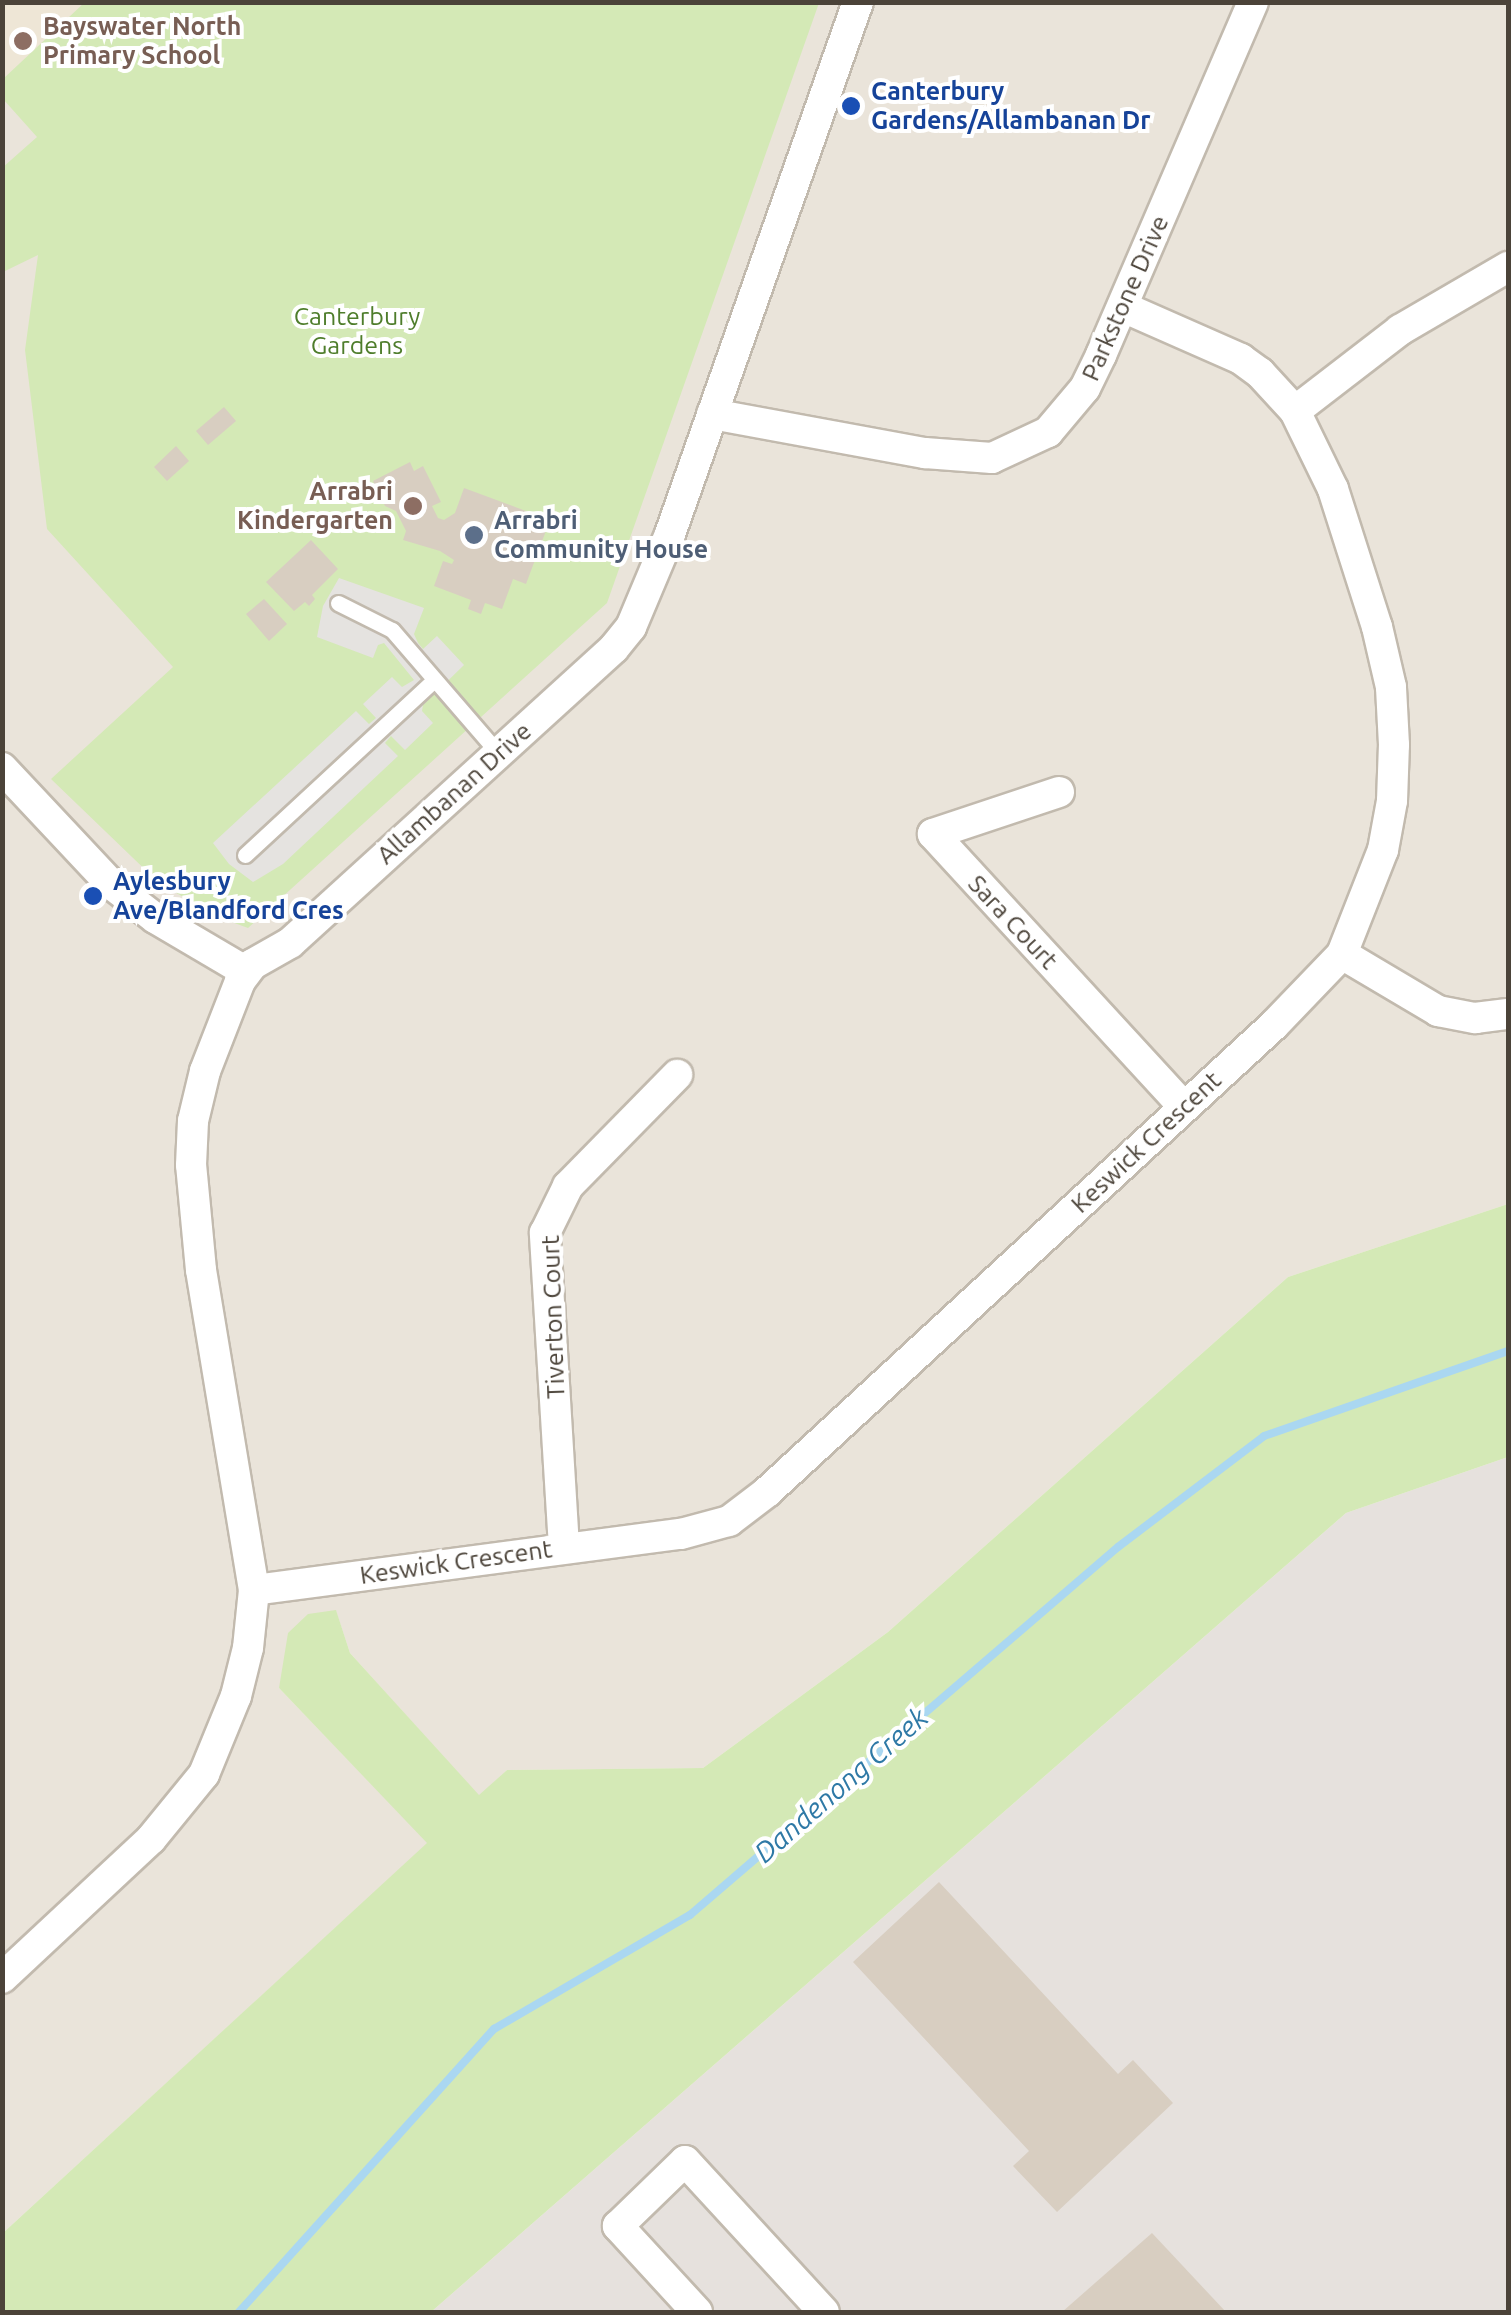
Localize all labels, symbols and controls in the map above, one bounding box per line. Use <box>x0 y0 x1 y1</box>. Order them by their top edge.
place label: Bayswater North Primary School <box>43 12 241 71</box>
marker: Bayswater North Primary School <box>12 30 34 52</box>
place label: Canterbury Gardens/Allambanan Dr <box>871 77 1151 136</box>
marker: Canterbury Gardens/Allambanan Dr <box>840 95 862 117</box>
street label: Parkstone Drive <box>1075 211 1175 385</box>
park label: Canterbury Gardens <box>294 302 420 361</box>
place label: Arrabri Kindergarten <box>237 477 393 536</box>
marker: Arrabri Kindergarten <box>402 495 424 517</box>
place label: Arrabri Community House <box>494 506 708 565</box>
marker: Arrabri Community House <box>463 524 485 546</box>
street label: Allambanan Drive <box>371 716 537 870</box>
place label: Aylesbury Ave/Blandford Cres <box>113 867 344 926</box>
street label: Sara Court <box>962 869 1064 975</box>
marker: Aylesbury Ave/Blandford Cres <box>82 885 104 907</box>
street label: Keswick Crescent <box>1065 1065 1227 1219</box>
street label: Tiverton Court <box>535 1235 571 1399</box>
street label: Keswick Crescent <box>358 1534 554 1590</box>
water label: Dandenong Creek <box>747 1700 935 1870</box>

